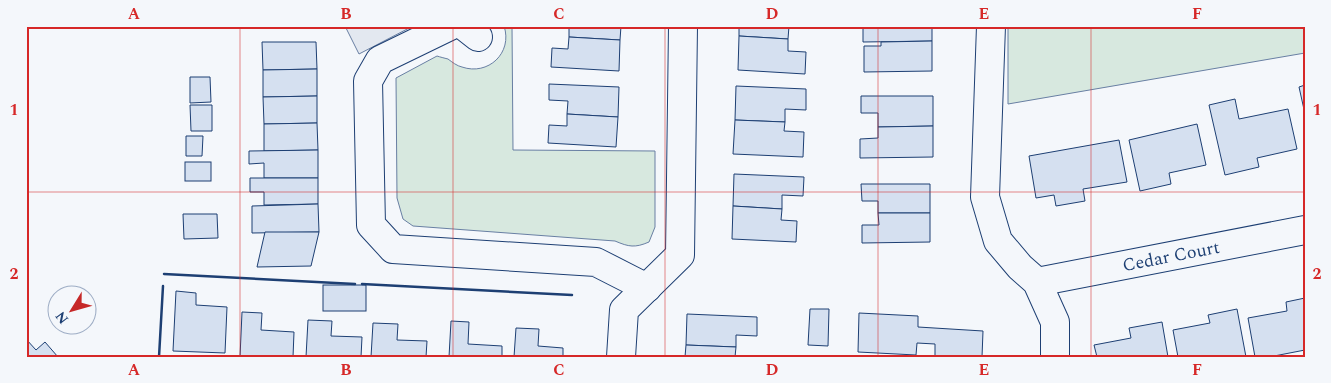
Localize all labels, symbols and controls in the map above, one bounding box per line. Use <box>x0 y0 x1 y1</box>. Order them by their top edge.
text: A <box>128 2 141 26</box>
text: B <box>340 2 352 26</box>
text: C <box>553 2 565 26</box>
text: D <box>766 2 779 26</box>
text: E <box>979 2 989 26</box>
text: F <box>1192 2 1202 26</box>
text: 1 <box>10 98 18 122</box>
text: 1 <box>1313 98 1321 122</box>
street label: Cedar Court <box>1120 234 1222 279</box>
text: 2 <box>10 262 19 286</box>
text: 2 <box>1313 262 1322 286</box>
north arrow <box>48 286 98 336</box>
text: N <box>50 307 74 328</box>
text: A <box>128 358 141 382</box>
text: B <box>340 358 352 382</box>
text: C <box>553 358 565 382</box>
text: D <box>766 358 779 382</box>
text: E <box>979 358 989 382</box>
text: F <box>1192 358 1202 382</box>

